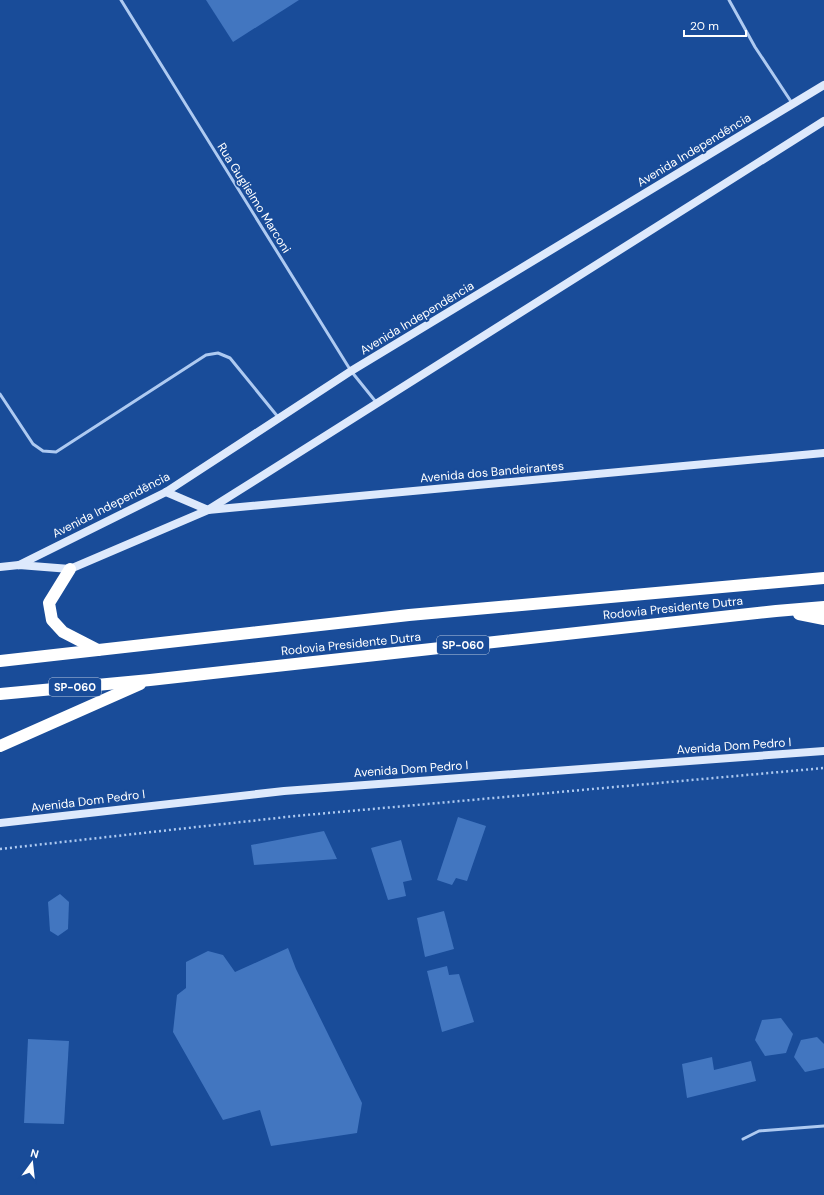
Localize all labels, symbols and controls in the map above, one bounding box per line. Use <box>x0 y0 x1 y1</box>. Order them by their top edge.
scale bar <box>684 12 746 38</box>
text: 20 m <box>690 18 719 34</box>
street label: Avenida Independência <box>634 110 754 190</box>
street label: Rua Guglielmo Marconi <box>214 140 295 256</box>
street label: Avenida Independência <box>357 278 477 358</box>
street label: Avenida dos Bandeirantes <box>419 458 565 486</box>
street label: Avenida Independência <box>49 468 173 542</box>
street label: Rodovia Presidente Dutra <box>602 593 744 623</box>
street label: Rodovia Presidente Dutra <box>280 629 422 659</box>
road number: SP-060 <box>437 636 489 654</box>
road number: SP-060 <box>49 678 101 696</box>
street label: Avenida Dom Pedro I <box>676 734 792 758</box>
street label: Avenida Dom Pedro I <box>353 757 469 781</box>
street label: Avenida Dom Pedro I <box>30 786 146 816</box>
north arrow <box>12 1143 52 1183</box>
text: N <box>29 1146 40 1161</box>

